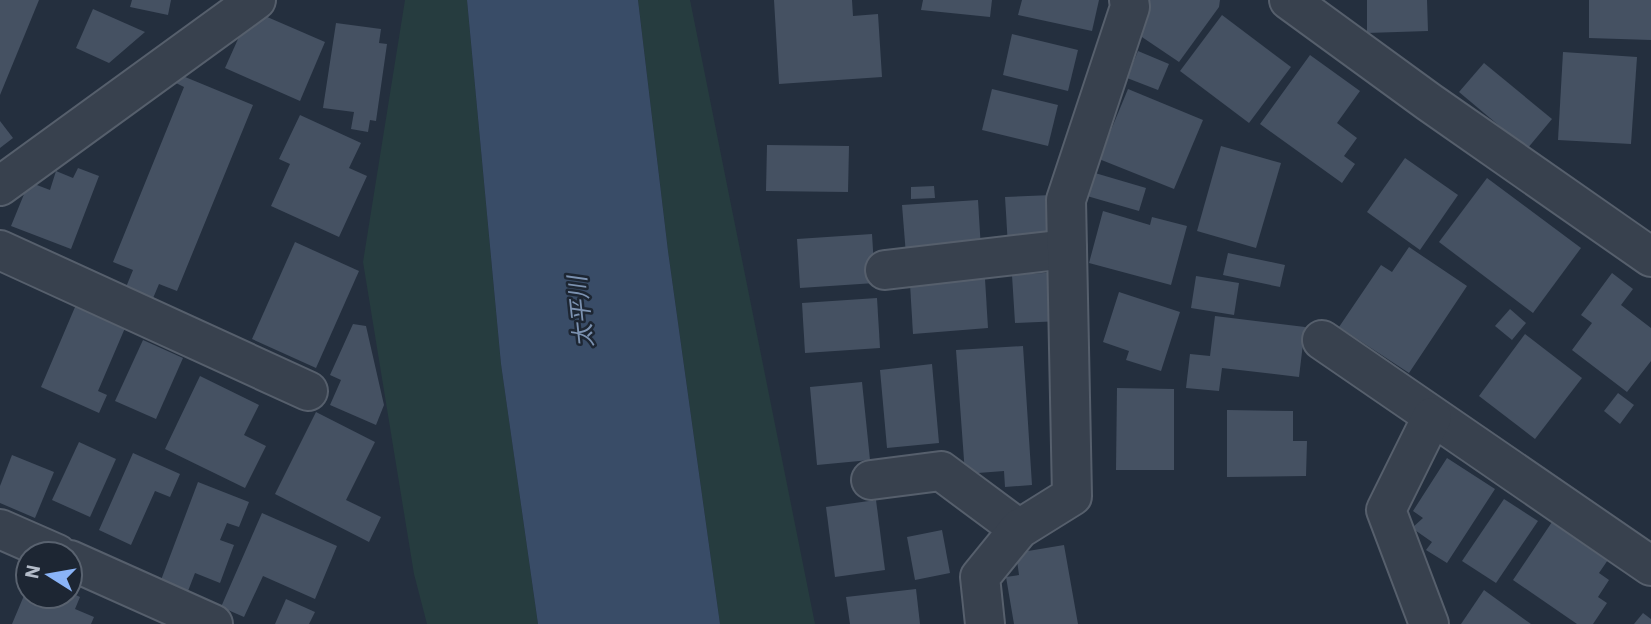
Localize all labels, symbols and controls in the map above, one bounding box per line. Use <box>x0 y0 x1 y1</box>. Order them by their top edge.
water label: 太平川 <box>560 272 600 349</box>
north arrow <box>14 540 84 610</box>
text: N <box>19 563 45 581</box>

